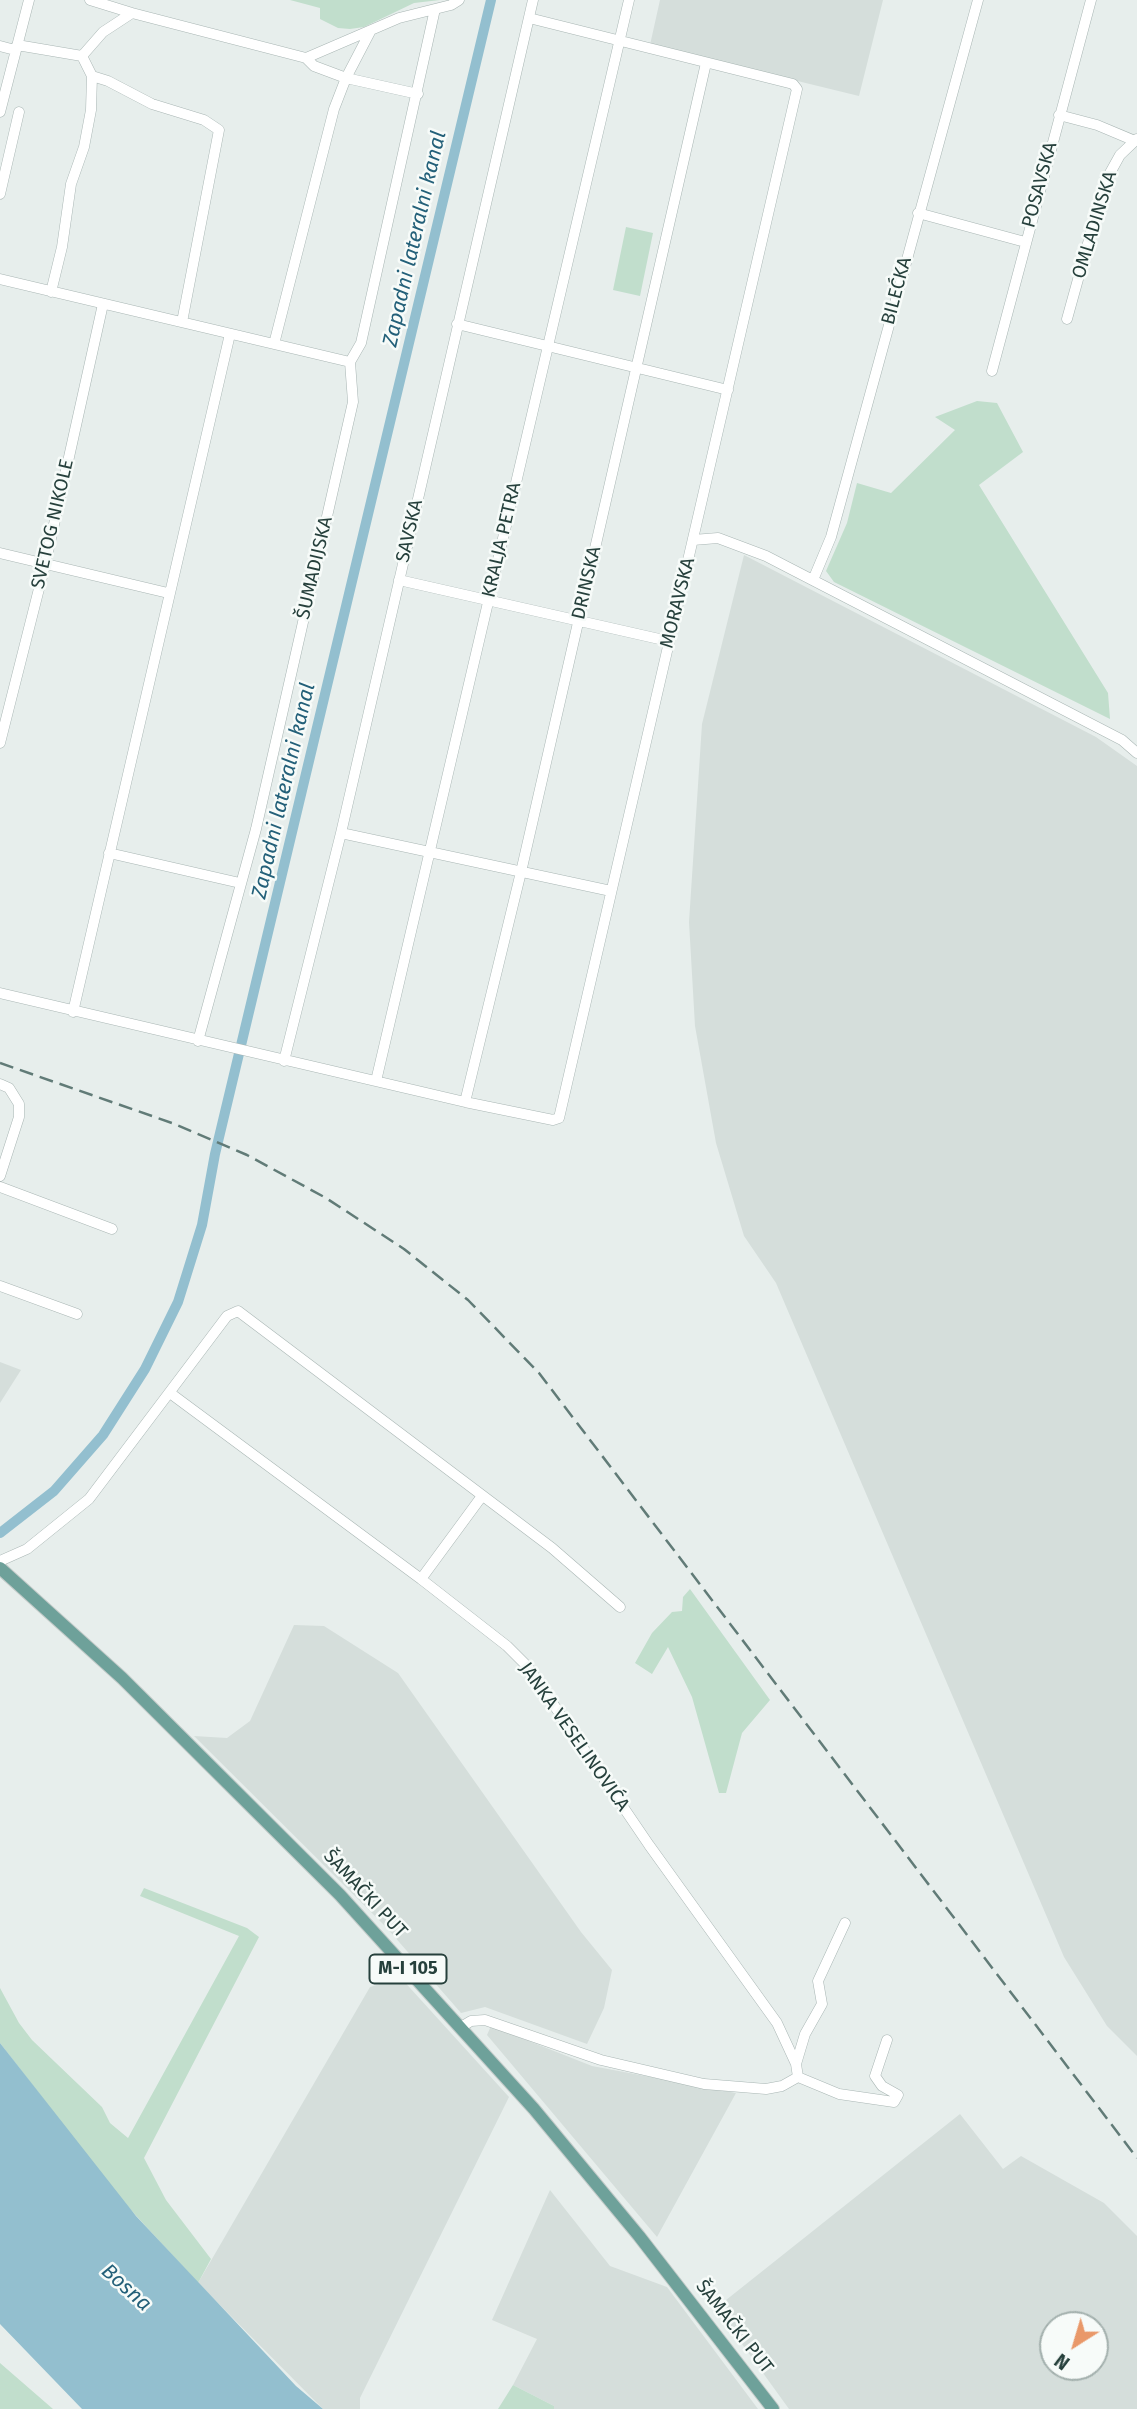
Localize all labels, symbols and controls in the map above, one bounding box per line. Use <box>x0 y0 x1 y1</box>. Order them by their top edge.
water label: Zapadni lateralni kanal <box>378 129 452 349</box>
street label: POSAVSKA <box>1018 140 1062 230</box>
street label: OMLADINSKA <box>1068 168 1122 282</box>
street label: BILEĆKA <box>877 255 917 327</box>
street label: SVETOG NIKOLE <box>27 457 79 591</box>
street label: KRALJA PETRA <box>478 480 526 600</box>
street label: SAVSKA <box>392 497 428 565</box>
street label: ŠUMADIJSKA <box>292 514 338 622</box>
street label: DRINSKA <box>567 544 607 622</box>
street label: MORAVSKA <box>656 555 700 651</box>
water label: Zapadni lateralni kanal <box>247 681 321 901</box>
street label: JANKA VESELINOVIĆA <box>514 1658 634 1816</box>
street label: ŠAMAČKI PUT <box>318 1845 412 1943</box>
road number: M-I 105 <box>370 1954 446 1983</box>
water label: Bosna <box>96 2259 156 2317</box>
street label: ŠAMAČKI PUT <box>690 2276 778 2378</box>
north arrow <box>1039 2311 1109 2381</box>
text: N <box>1050 2349 1074 2375</box>

